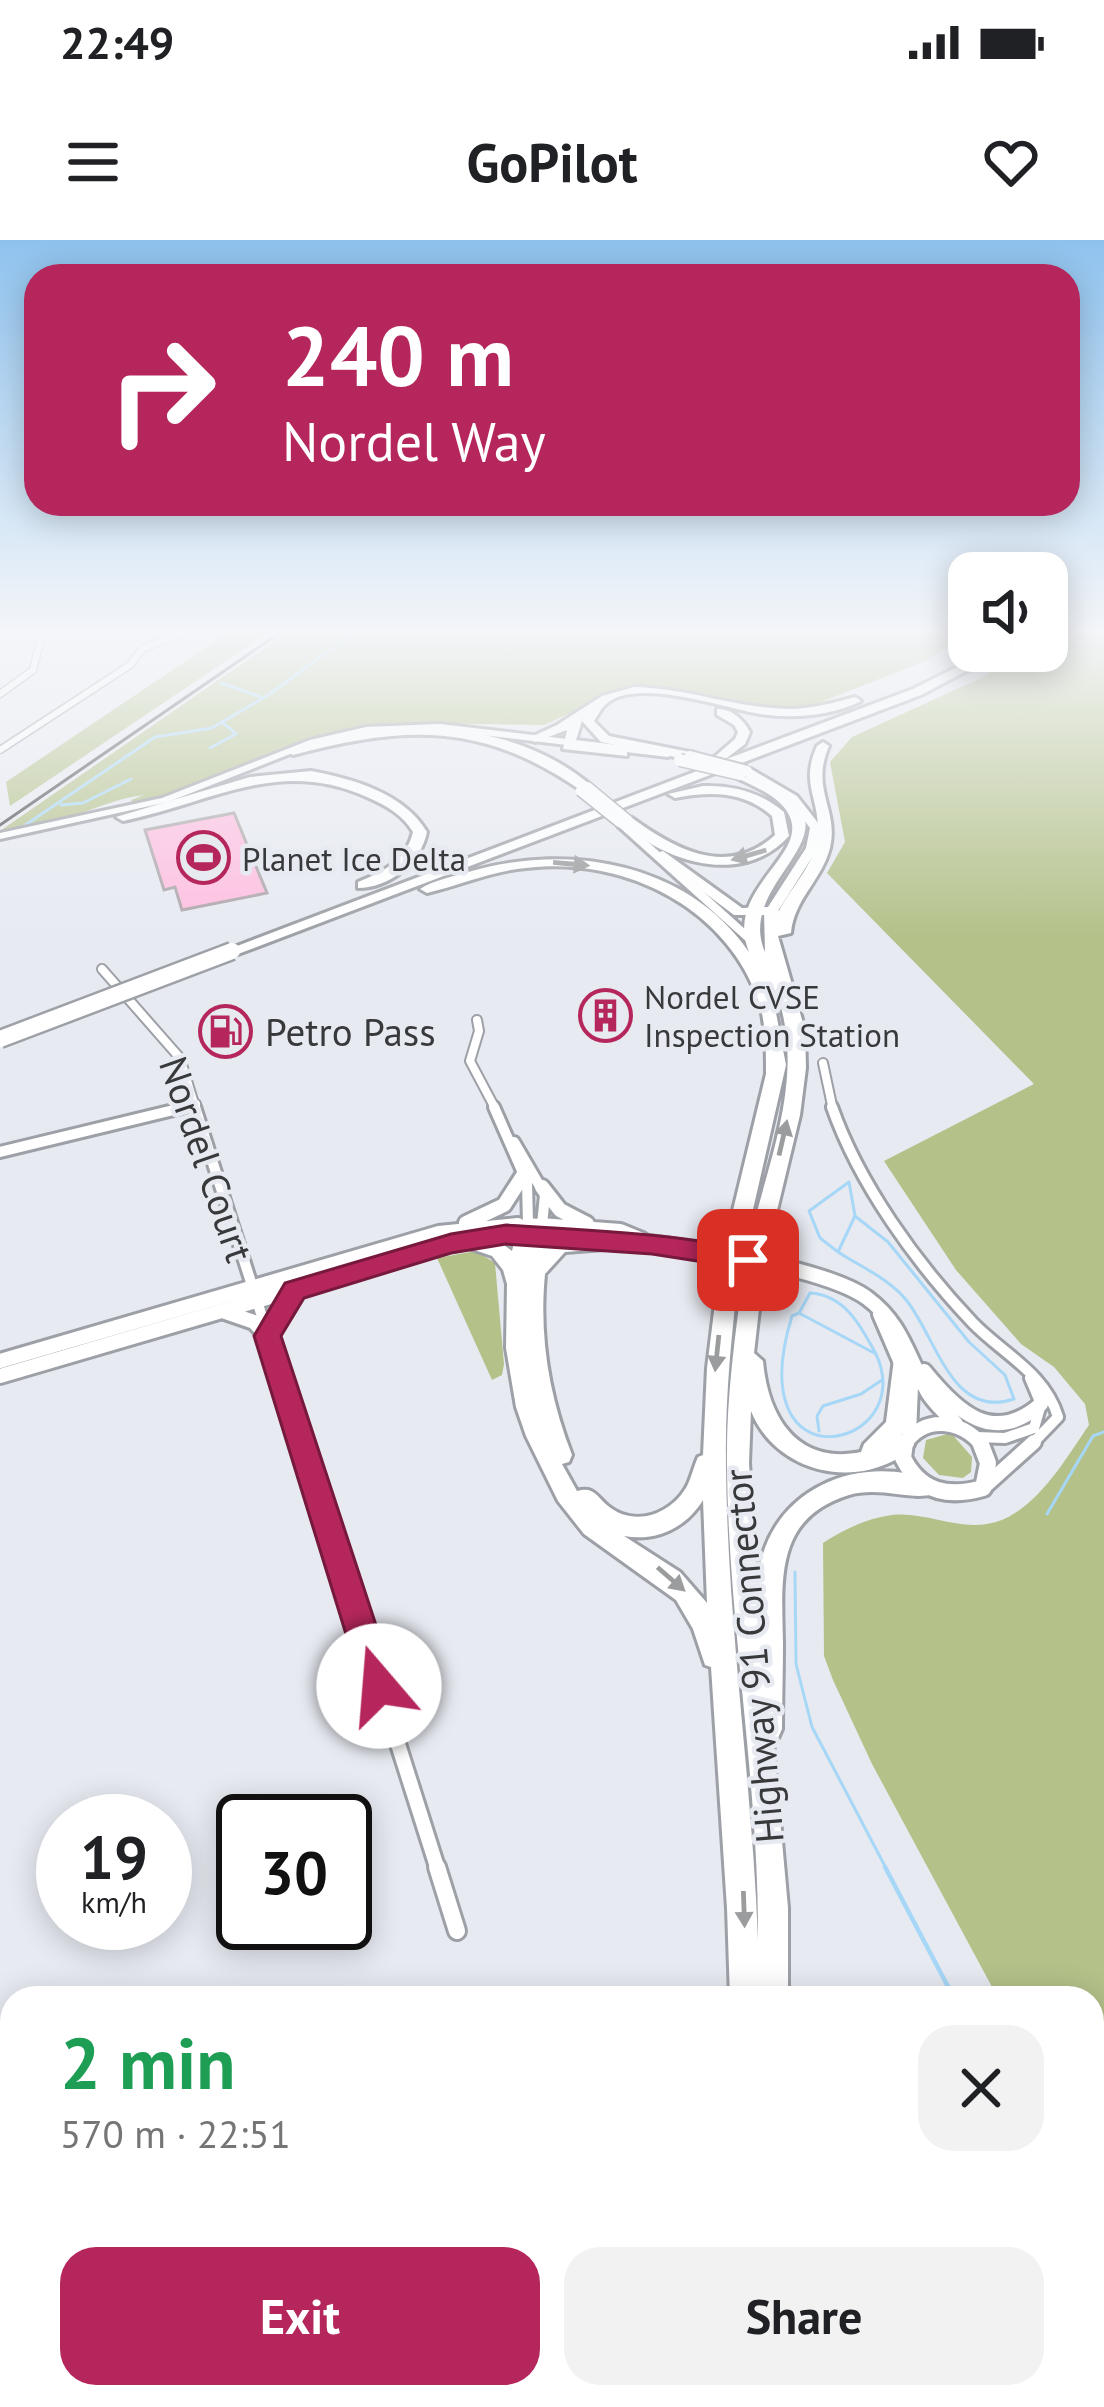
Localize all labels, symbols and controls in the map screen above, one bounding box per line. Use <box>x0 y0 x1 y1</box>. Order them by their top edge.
text: 22:49 <box>60 13 174 71</box>
text: GoPilot <box>466 127 638 197</box>
icon: menu <box>60 129 126 195</box>
icon: heart <box>978 129 1044 195</box>
text: 240 m <box>282 300 514 409</box>
icon: right <box>84 312 240 468</box>
text: Nordel Way <box>282 406 546 476</box>
map controls <box>948 552 1068 672</box>
button: sound <box>948 552 1068 672</box>
sports icon: Planet Ice Delta <box>175 830 231 886</box>
place label: Planet Ice Delta <box>242 837 466 880</box>
one-way arrow <box>730 847 767 865</box>
one-way arrow <box>553 855 590 874</box>
place label: Nordel CVSE Inspection Station <box>644 975 900 1056</box>
building icon: Nordel CVSE Inspection Station <box>577 987 633 1043</box>
fuel station icon: Petro Pass <box>198 1003 254 1059</box>
place label: Petro Pass <box>265 1006 436 1057</box>
street label: Nordel Court <box>148 1050 266 1268</box>
one-way arrow <box>774 1118 793 1156</box>
pin <box>697 1209 799 1311</box>
icon: arrive <box>715 1227 781 1293</box>
one-way arrow <box>707 1335 726 1372</box>
street label: Highway 91 Connector <box>711 1467 795 1845</box>
one-way arrow <box>656 1565 685 1592</box>
position arrow <box>316 1623 442 1749</box>
speed limit sign: 30 <box>216 1794 372 1950</box>
text: 19 <box>80 1818 148 1896</box>
text: km/h <box>81 1882 147 1921</box>
one-way arrow <box>735 1891 754 1929</box>
text: 2 min <box>60 2016 236 2109</box>
button: close <box>918 2025 1044 2151</box>
text: 570 m · 22:51 <box>60 2108 291 2159</box>
button: Exit <box>60 2247 540 2385</box>
button: Share <box>564 2247 1044 2385</box>

